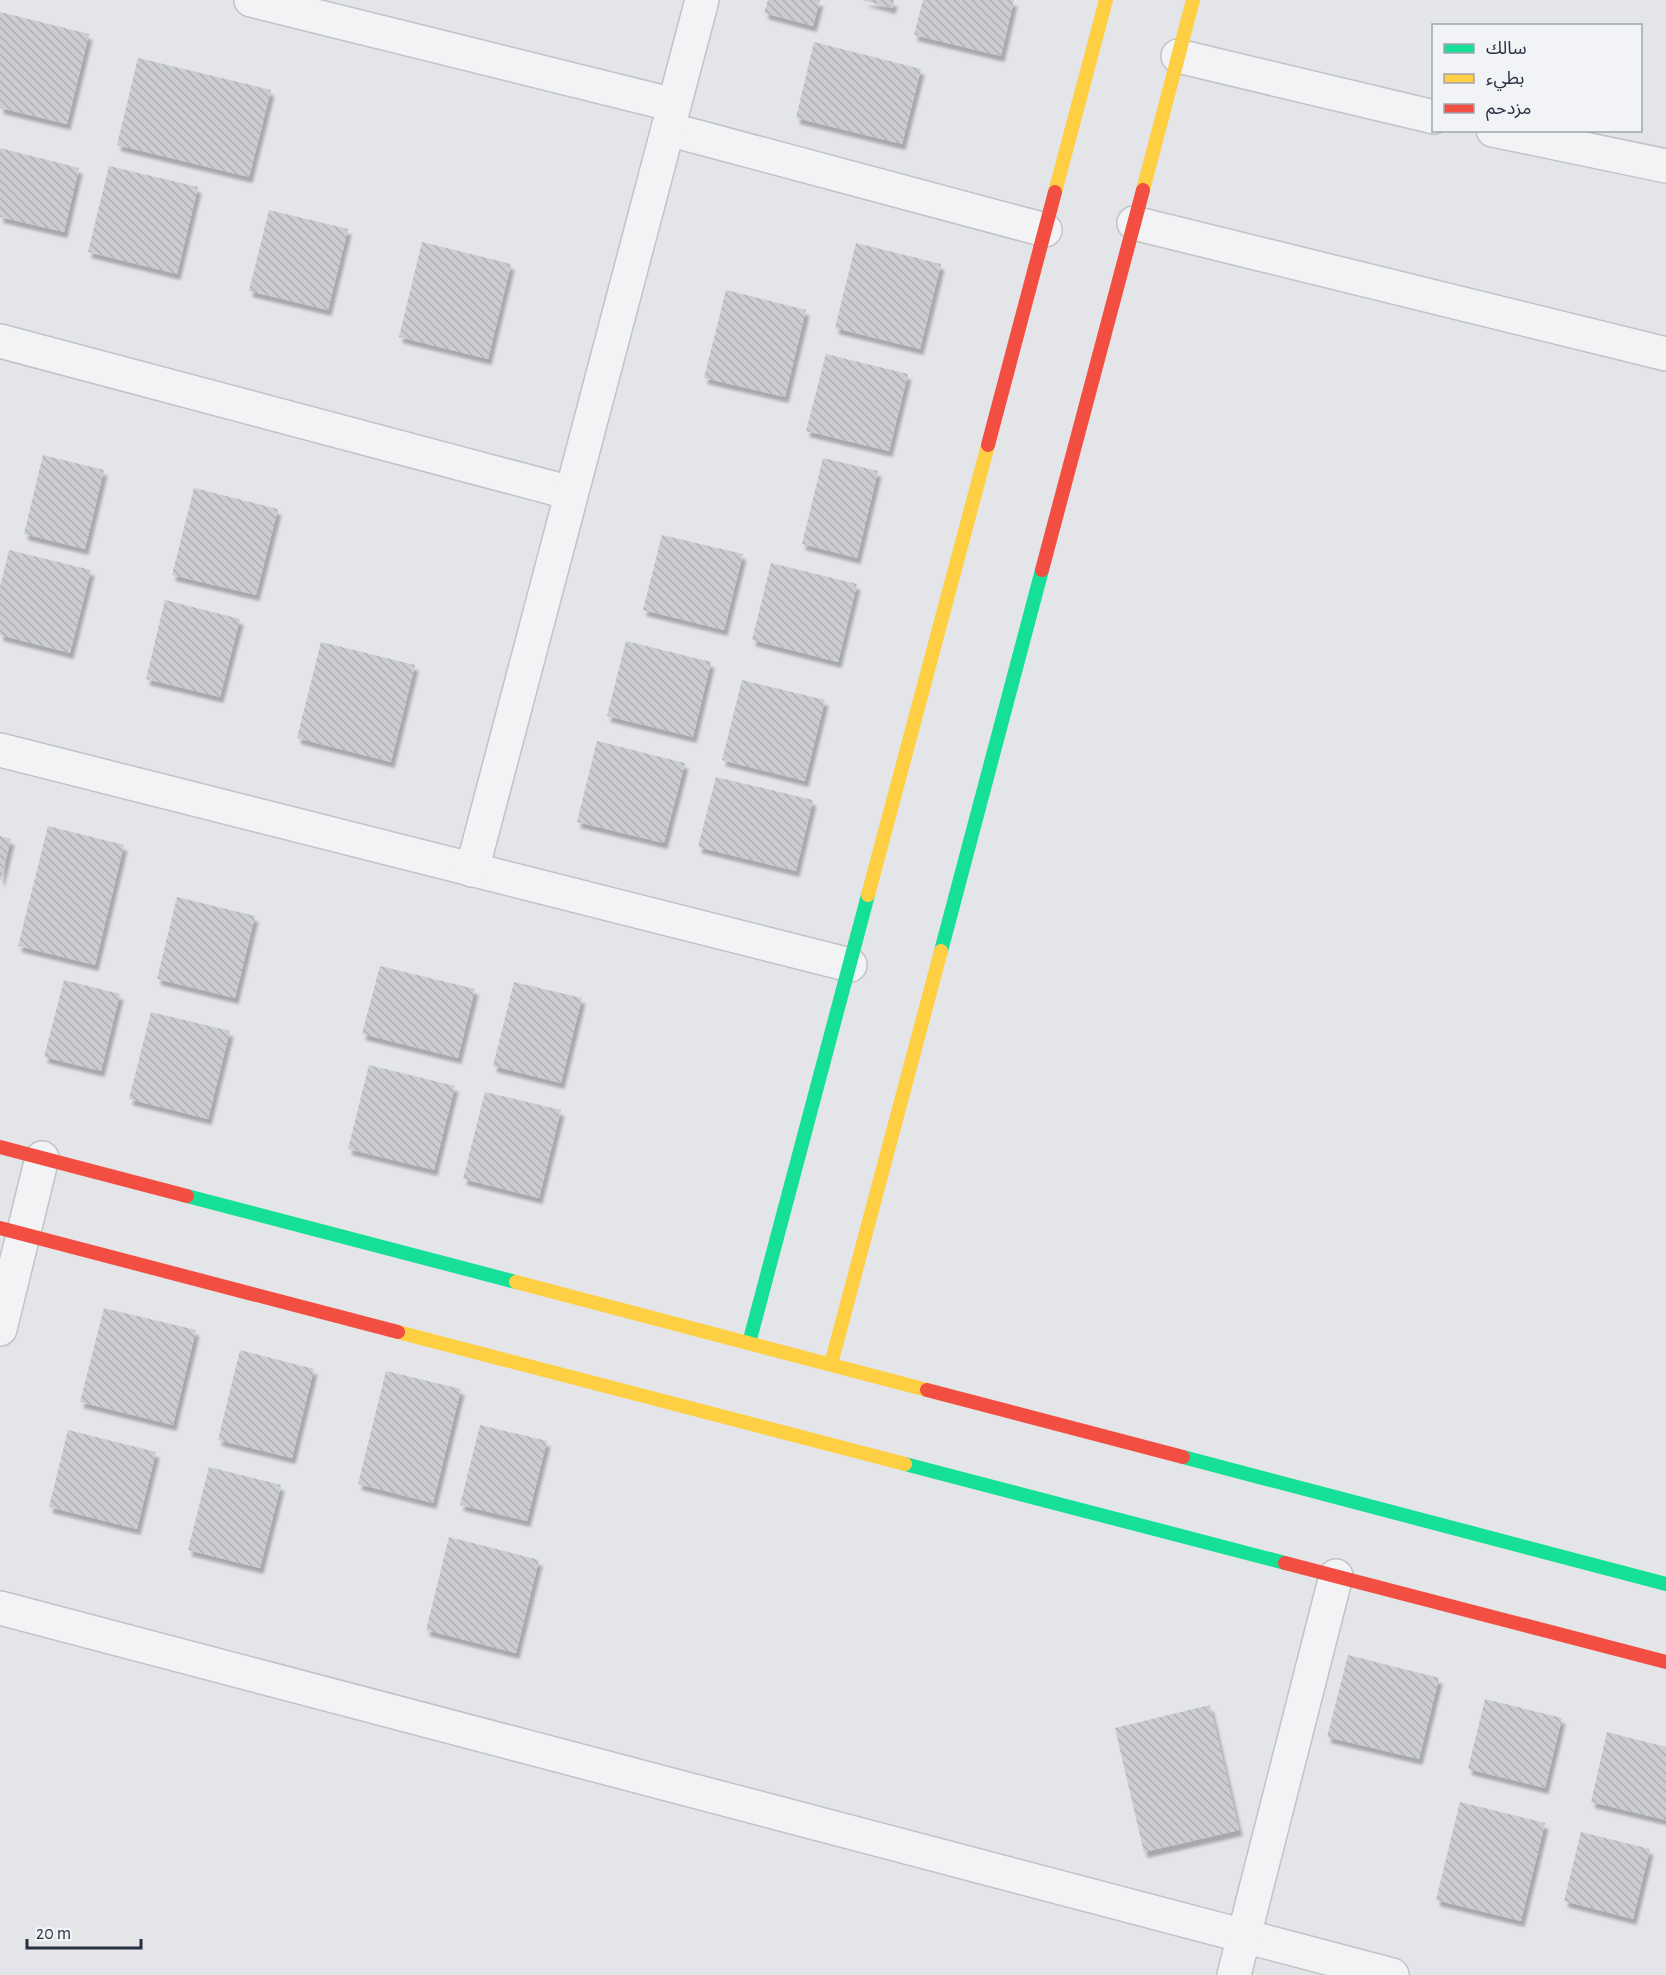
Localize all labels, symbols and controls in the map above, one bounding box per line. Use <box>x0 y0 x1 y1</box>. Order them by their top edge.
legend <box>1432 24 1642 132</box>
text: سالك <box>1486 40 1527 58</box>
text: بطيء <box>1486 70 1524 91</box>
text: مزدحم <box>1486 100 1531 121</box>
scale bar <box>27 1912 141 1950</box>
text: 20 m <box>36 1925 71 1943</box>

